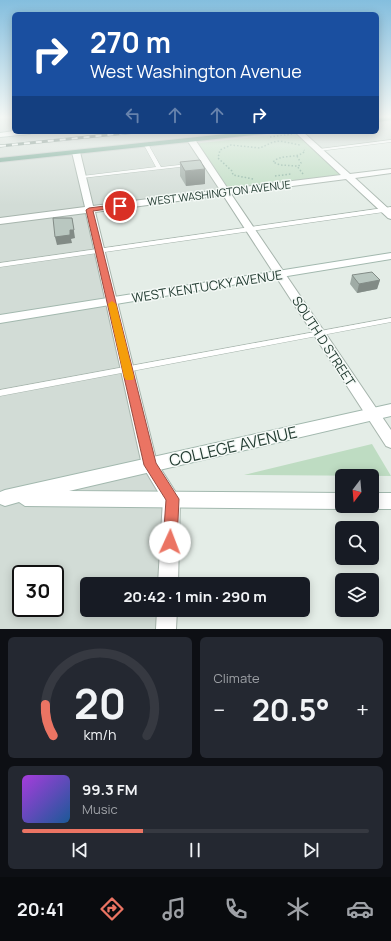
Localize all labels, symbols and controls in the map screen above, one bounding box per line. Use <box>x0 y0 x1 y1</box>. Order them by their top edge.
text: 270 m <box>90 23 171 61</box>
icon: right <box>24 28 76 80</box>
text: West Washington Avenue <box>90 59 302 83</box>
icon: left <box>122 104 144 126</box>
icon: ahead <box>164 104 186 126</box>
icon: ahead <box>206 104 228 126</box>
icon: right <box>248 104 270 126</box>
street label: WEST WASHINGTON AVENUE <box>146 176 292 209</box>
pin <box>103 189 137 223</box>
icon: arrive <box>109 195 131 217</box>
street label: WEST KENTUCKY AVENUE <box>130 265 284 307</box>
street label: SOUTH D STREET <box>288 293 360 390</box>
street label: COLLEGE AVENUE <box>167 421 299 471</box>
north arrow <box>335 469 379 513</box>
map controls <box>335 469 379 617</box>
position arrow <box>149 521 191 563</box>
button: search <box>335 521 379 565</box>
speed limit sign: 30 <box>12 565 64 617</box>
button: layers <box>335 573 379 617</box>
text: 20:42 · 1 min · 290 m <box>123 586 267 607</box>
text: Climate <box>214 669 260 687</box>
text: 20 <box>74 674 126 730</box>
text: 20.5° <box>252 689 330 730</box>
text: − <box>214 695 225 725</box>
text: + <box>356 695 369 725</box>
text: km/h <box>83 724 116 743</box>
text: 99.3 FM <box>82 779 138 800</box>
text: Music <box>82 800 118 818</box>
icon: previous <box>69 839 91 861</box>
icon: pause <box>184 839 206 861</box>
icon: next <box>300 839 322 861</box>
icon: directions <box>98 895 126 923</box>
icon: music <box>160 895 188 923</box>
icon: phone <box>222 895 250 923</box>
icon: climate <box>284 895 312 923</box>
icon: car <box>346 895 374 923</box>
text: 20:41 <box>17 897 65 921</box>

